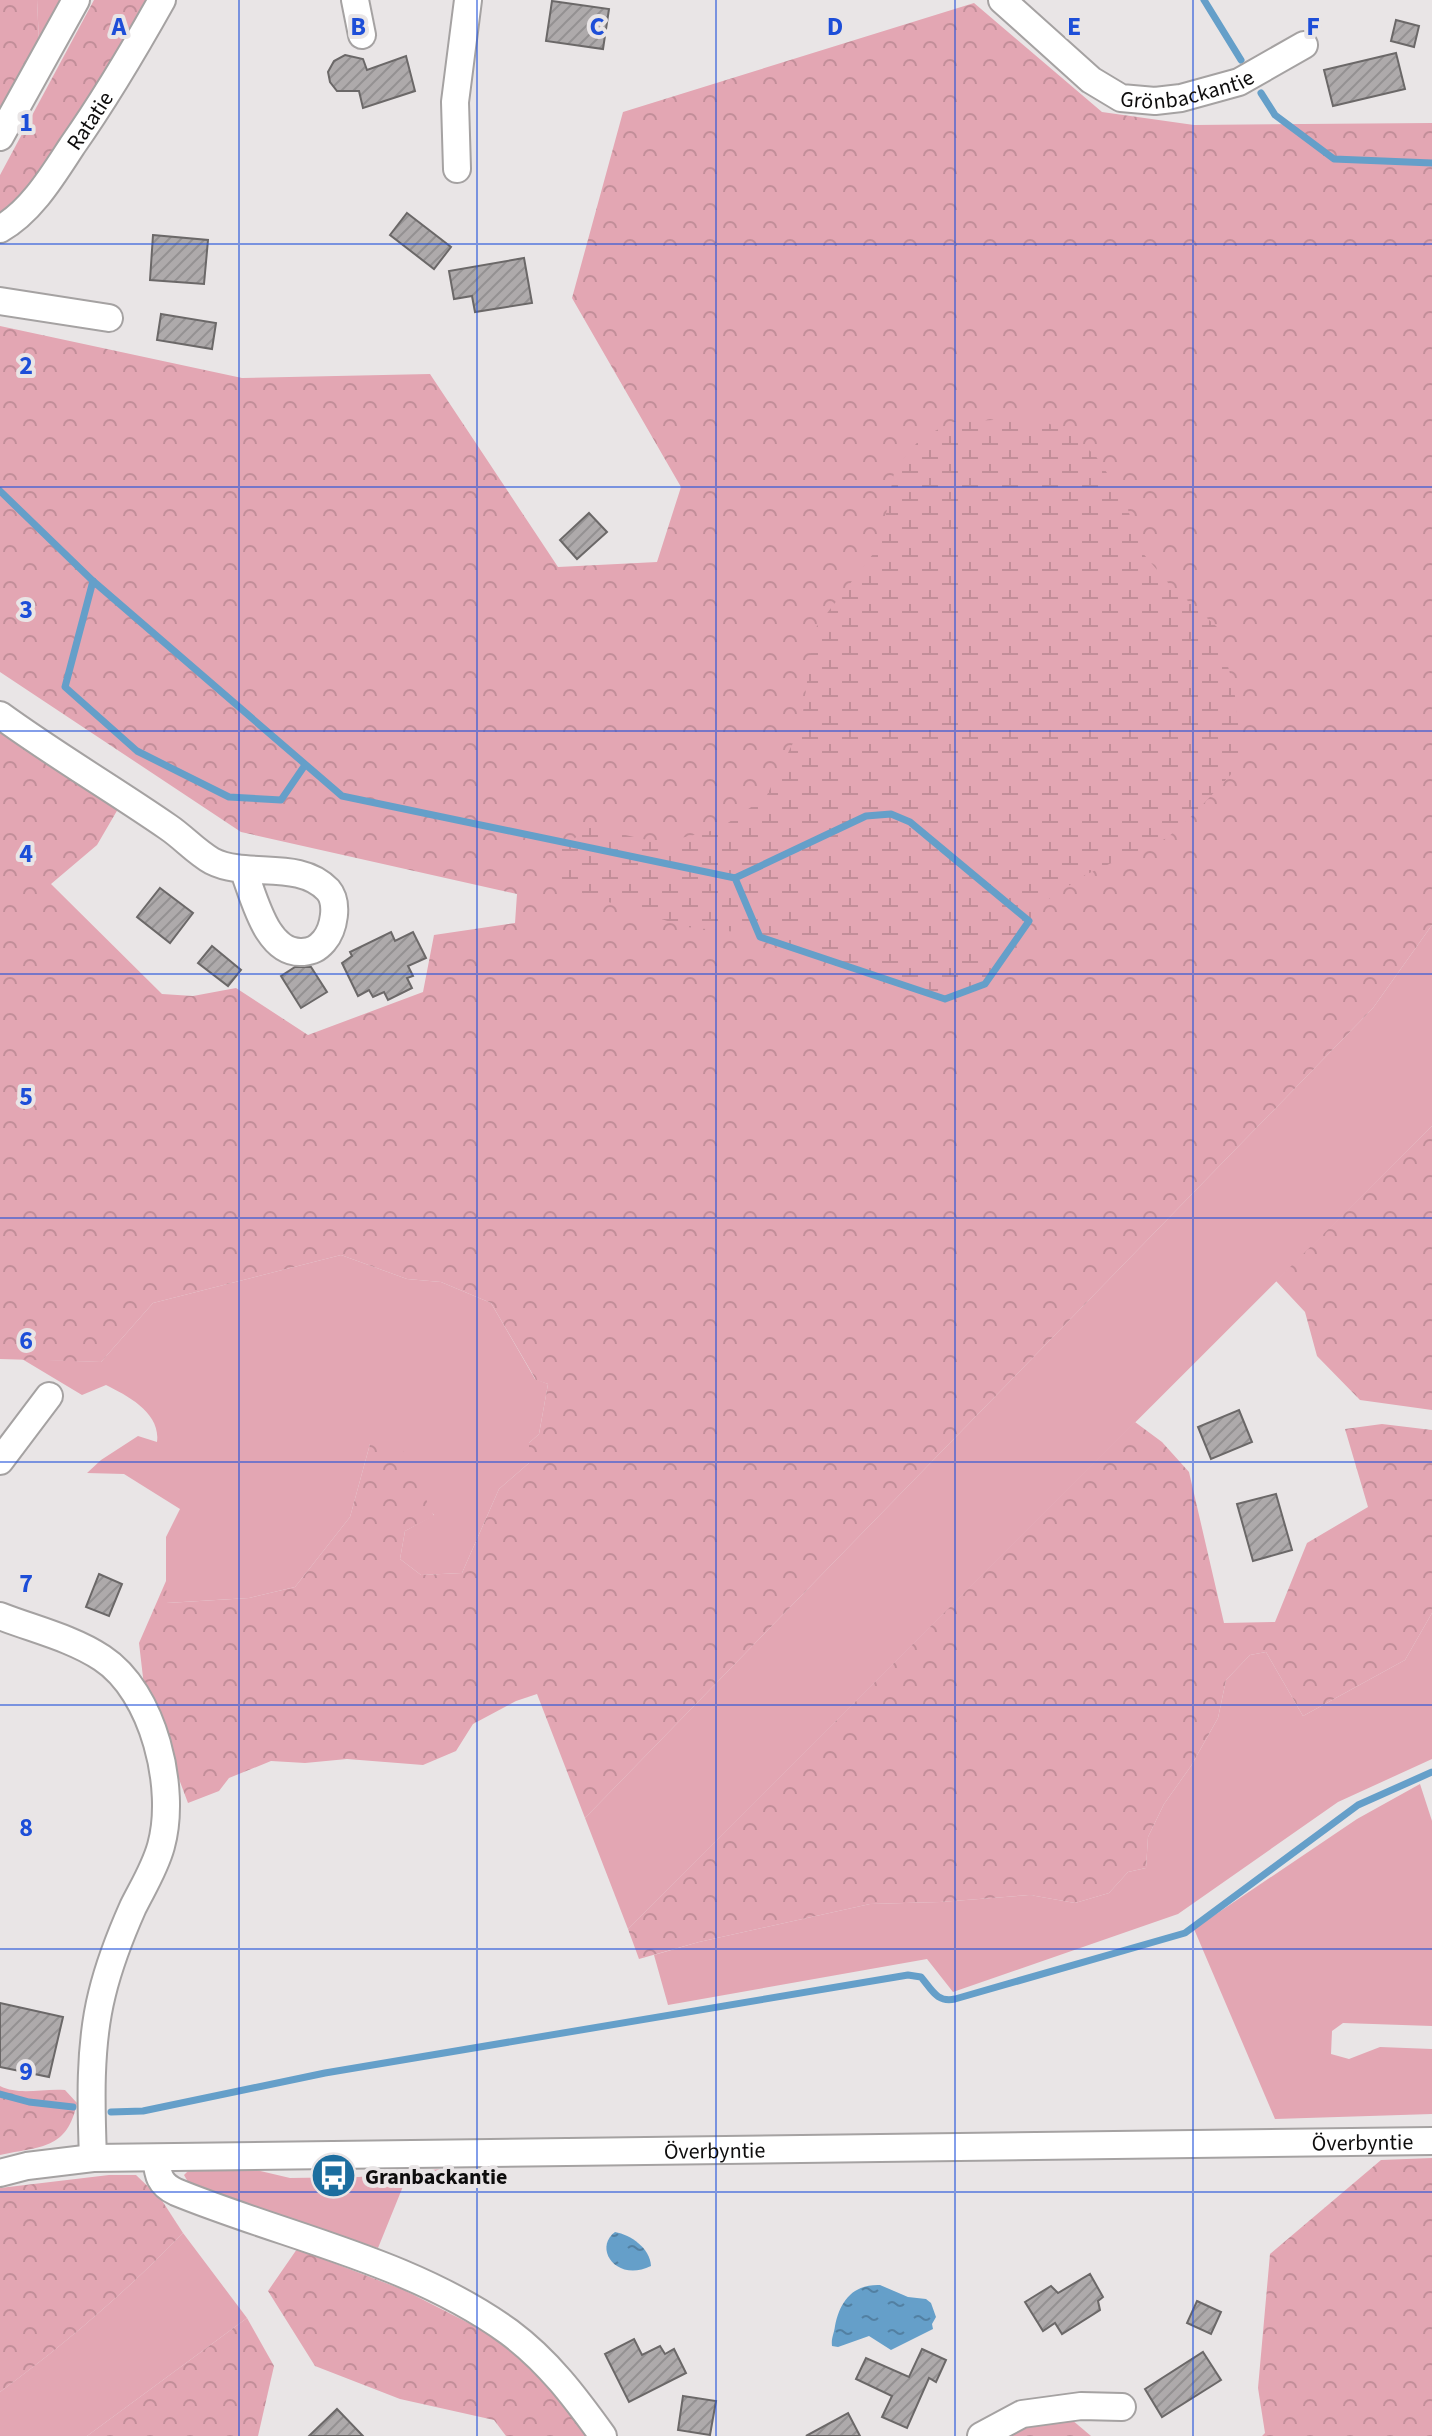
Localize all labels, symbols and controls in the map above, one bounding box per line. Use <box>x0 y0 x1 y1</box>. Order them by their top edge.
text: A <box>111 8 128 45</box>
text: B <box>350 8 366 45</box>
text: C <box>589 8 605 45</box>
text: D <box>827 8 843 45</box>
text: E <box>1067 8 1081 45</box>
text: F <box>1306 8 1320 45</box>
street label: Grönbackantie <box>1119 62 1260 118</box>
street label: Ratatie <box>59 85 121 157</box>
text: 1 <box>19 104 33 141</box>
text: 2 <box>19 347 33 384</box>
text: 3 <box>19 591 33 628</box>
text: 4 <box>19 835 33 872</box>
text: 5 <box>19 1078 33 1115</box>
text: 6 <box>19 1322 33 1359</box>
text: 7 <box>19 1565 33 1602</box>
text: 8 <box>19 1809 33 1846</box>
text: 9 <box>19 2053 33 2090</box>
street label: Överbyntie <box>1312 2126 1414 2160</box>
street label: Överbyntie <box>664 2134 766 2168</box>
bus stop icon: Granbackantie <box>310 2152 358 2200</box>
place label: Granbackantie <box>365 2161 508 2193</box>

